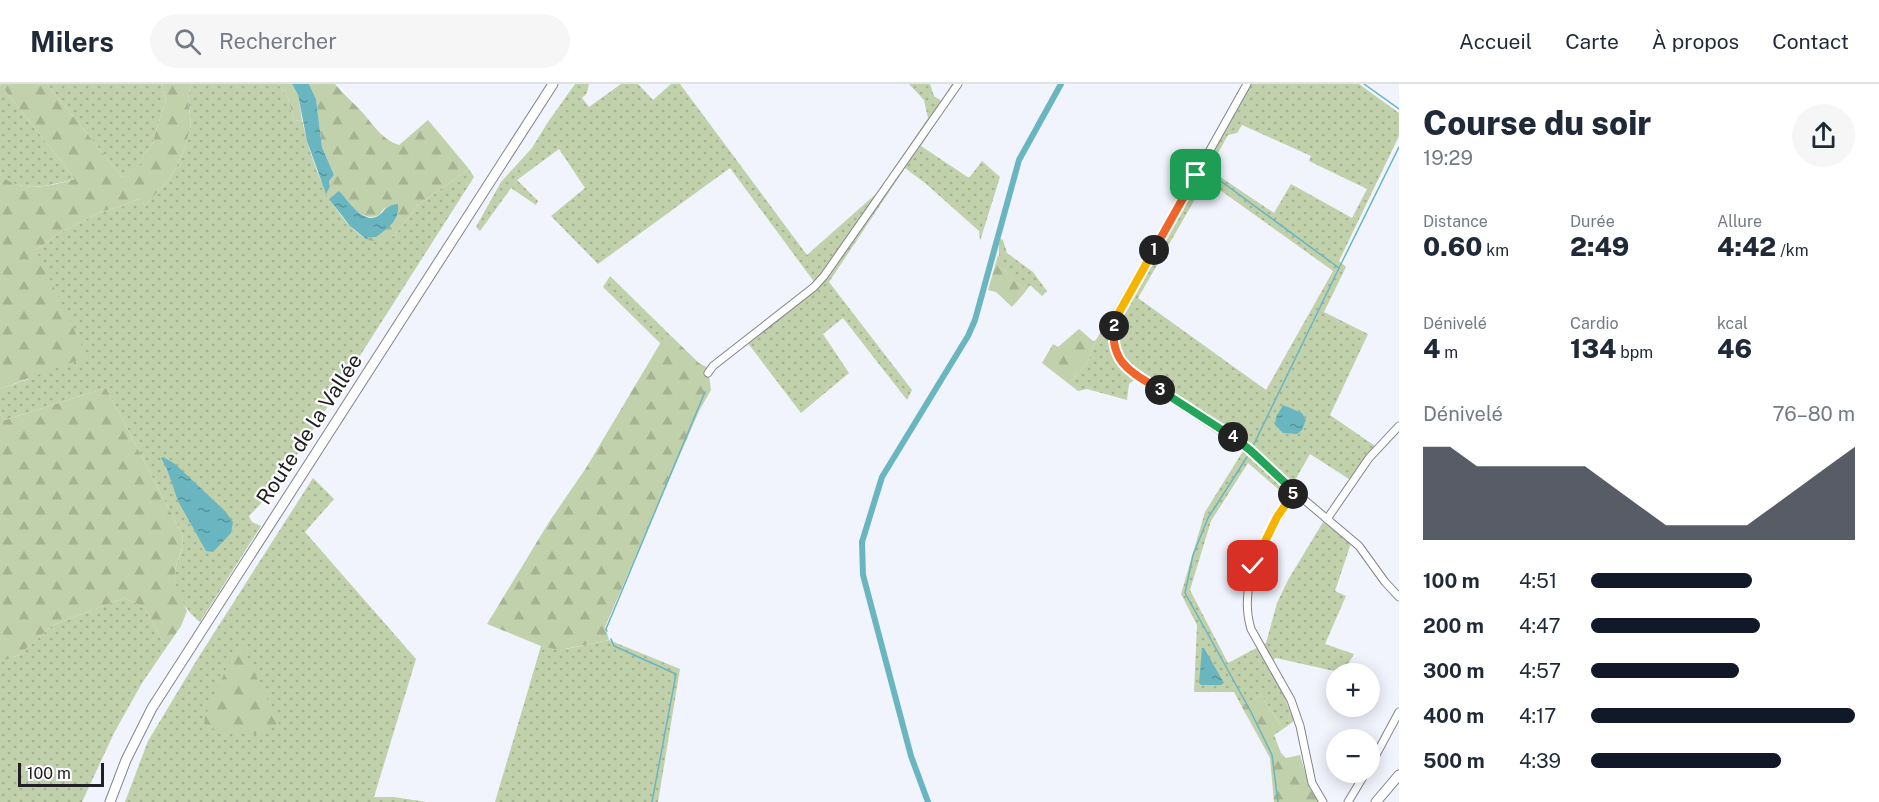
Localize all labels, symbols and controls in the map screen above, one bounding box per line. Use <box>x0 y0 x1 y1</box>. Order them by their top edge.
search box <box>150 14 570 68</box>
text: Milers <box>30 25 114 58</box>
icon: search <box>171 25 204 58</box>
text: Rechercher <box>219 28 337 54</box>
text: Accueil <box>1459 29 1532 54</box>
text: Carte <box>1565 29 1619 54</box>
text: À propos <box>1652 29 1739 54</box>
text: Contact <box>1772 29 1849 54</box>
text: Course du soir <box>1423 104 1651 142</box>
button: share <box>1792 104 1855 167</box>
text: 19:29 <box>1423 146 1473 170</box>
pin <box>1170 149 1221 200</box>
icon: arrive <box>1179 158 1212 191</box>
text: Distance <box>1423 212 1488 231</box>
text: Durée <box>1570 212 1615 231</box>
text: Allure <box>1717 212 1762 231</box>
text: 0.60 <box>1423 231 1482 262</box>
text: 2:49 <box>1570 231 1629 262</box>
text: 4:42 <box>1717 231 1776 262</box>
pin: 1 <box>1139 235 1169 265</box>
text: 1 <box>1151 240 1157 259</box>
text: km <box>1482 241 1509 260</box>
text: /km <box>1776 241 1809 260</box>
pin: 2 <box>1099 311 1129 341</box>
text: Dénivelé <box>1423 314 1487 333</box>
text: Cardio <box>1570 314 1619 333</box>
text: kcal <box>1717 314 1748 333</box>
text: 2 <box>1109 316 1119 335</box>
text: 4 <box>1423 333 1440 364</box>
text: 134 <box>1570 333 1616 364</box>
text: 46 <box>1717 333 1752 364</box>
text: m <box>1440 343 1458 362</box>
text: bpm <box>1616 343 1653 362</box>
street label: Route de la Vallée <box>251 349 367 509</box>
pin: 3 <box>1145 375 1175 405</box>
text: 3 <box>1155 380 1165 399</box>
text: Dénivelé <box>1423 402 1503 426</box>
text: 76–80 m <box>1773 402 1855 426</box>
pin: 4 <box>1218 422 1248 452</box>
text: 4 <box>1228 427 1238 446</box>
pin: 5 <box>1278 479 1308 509</box>
text: 5 <box>1288 484 1298 503</box>
pin <box>1227 540 1278 591</box>
icon: check <box>1236 549 1269 582</box>
text: 100 m <box>1423 569 1480 593</box>
text: 4:51 <box>1519 569 1557 593</box>
text: 200 m <box>1423 614 1484 638</box>
text: 4:47 <box>1519 614 1561 638</box>
text: 300 m <box>1423 659 1484 683</box>
text: 4:57 <box>1519 659 1561 683</box>
map controls <box>1326 663 1380 783</box>
button: + <box>1326 663 1380 717</box>
text: 400 m <box>1423 704 1484 728</box>
text: 4:17 <box>1519 704 1556 728</box>
button: − <box>1326 729 1380 783</box>
text: 500 m <box>1423 749 1485 773</box>
text: 4:39 <box>1519 749 1561 773</box>
scale bar <box>18 760 104 788</box>
text: 100 m <box>27 764 71 783</box>

